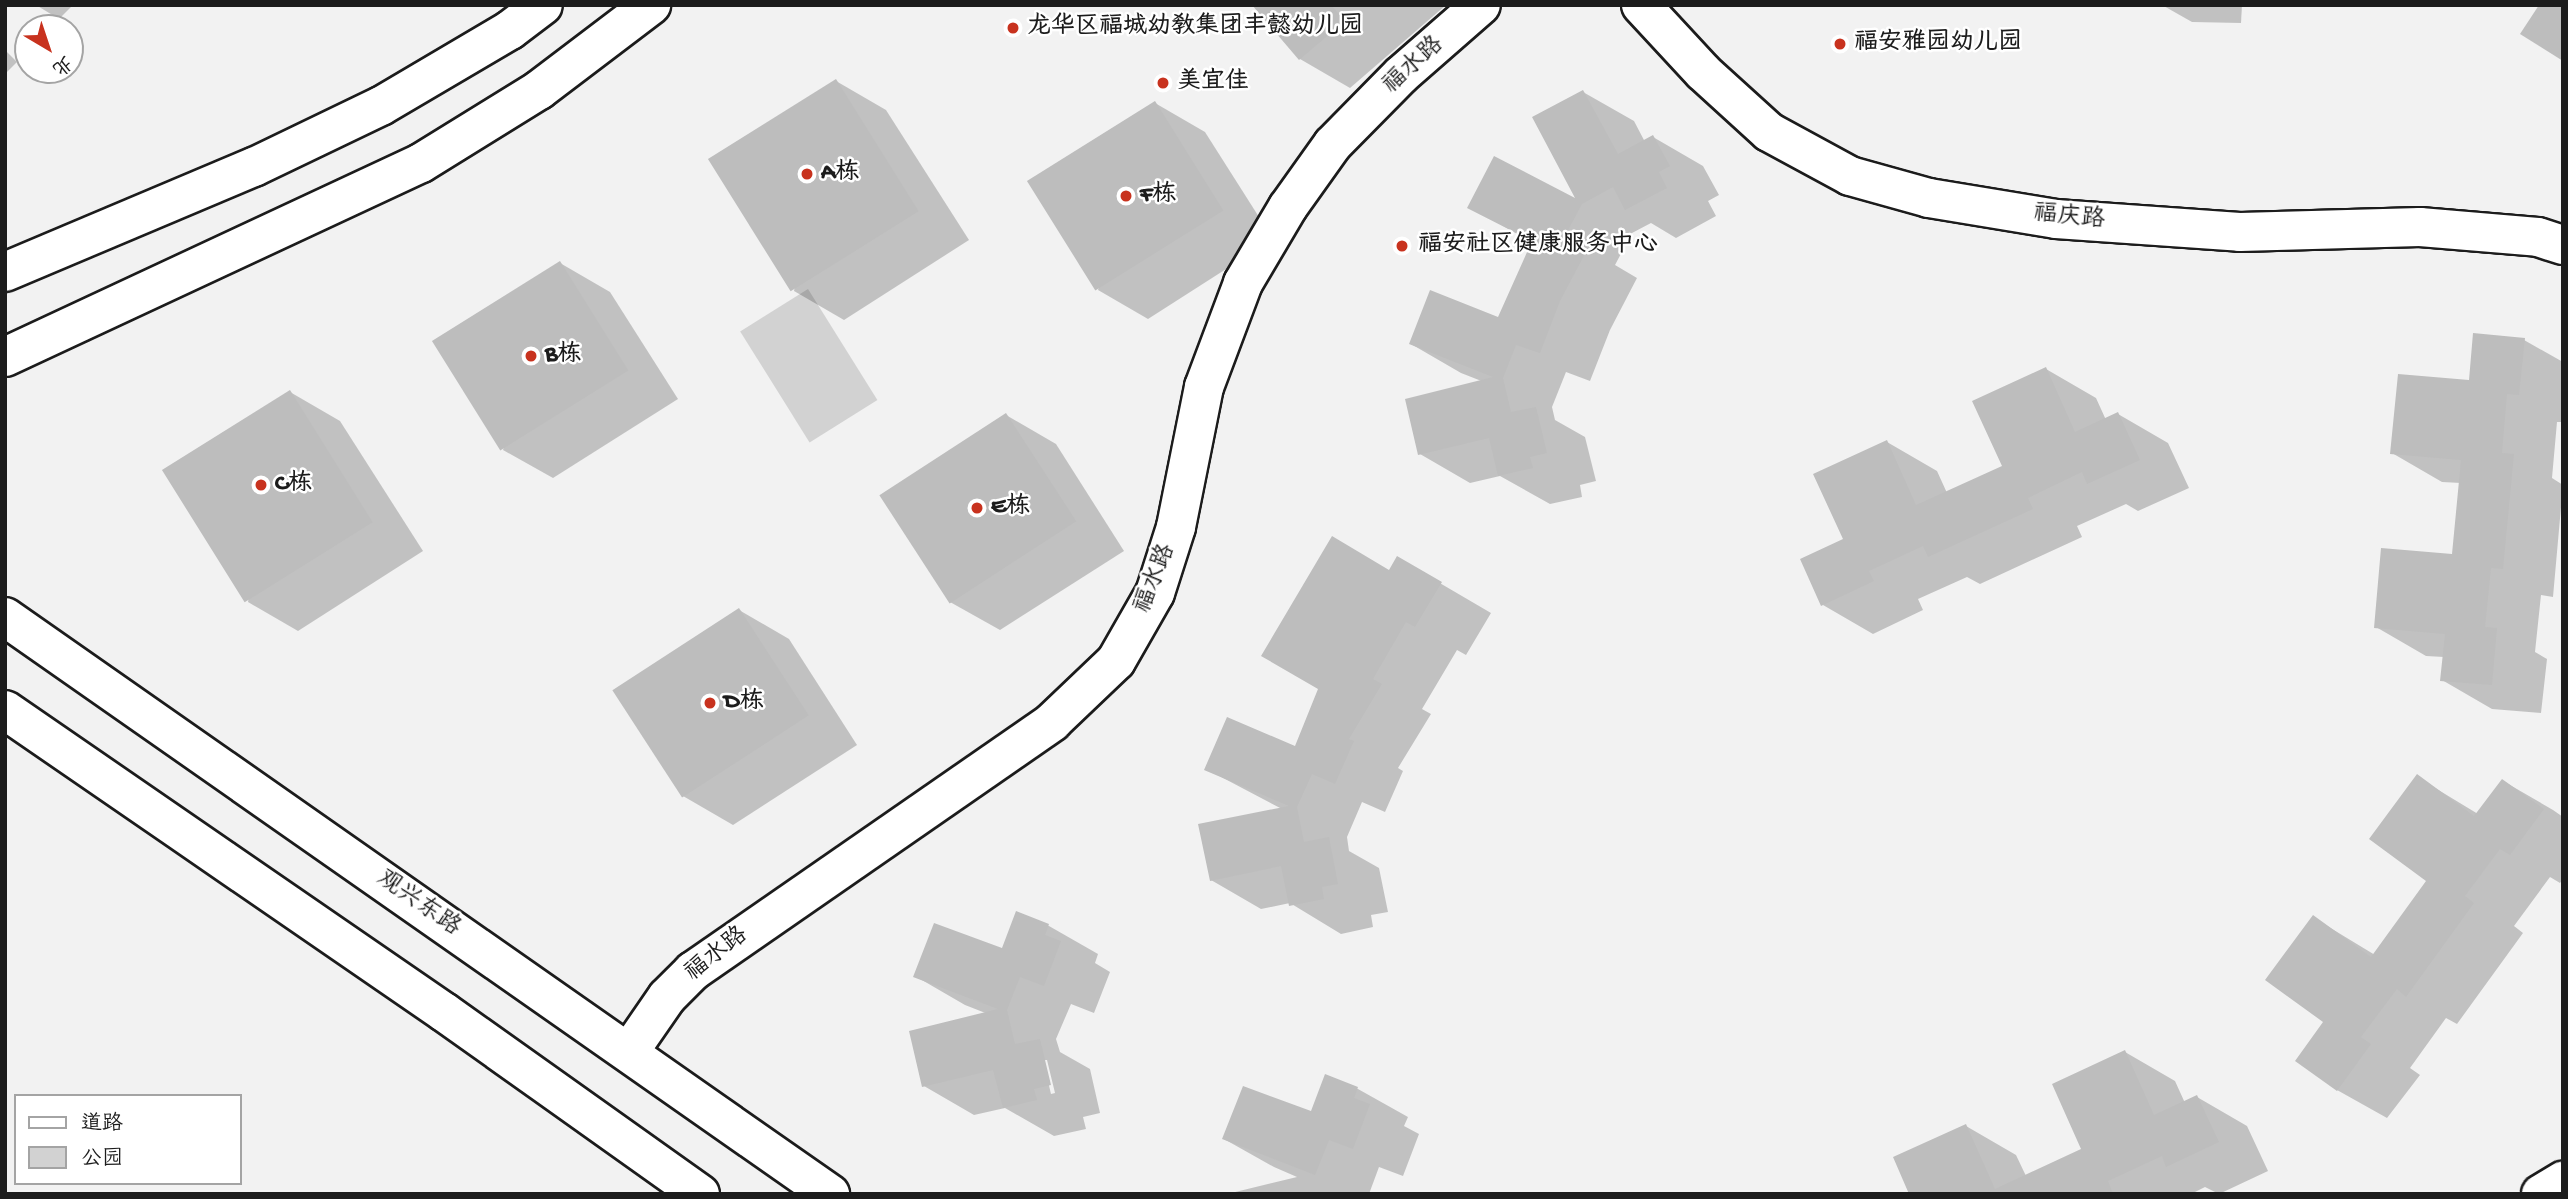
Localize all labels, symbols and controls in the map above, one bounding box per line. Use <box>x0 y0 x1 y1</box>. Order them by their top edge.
north arrow <box>14 14 84 84</box>
place label: 龙华区福城幼教集团丰懿幼儿园 <box>1027 14 1363 42</box>
marker: 龙华区福城幼教集团丰懿幼儿园 <box>1005 20 1021 36</box>
place label: 福安雅园幼儿园 <box>1854 30 2022 58</box>
street label: 福水路 <box>1378 31 1450 101</box>
marker: 福安雅园幼儿园 <box>1832 36 1848 52</box>
text: 北 <box>47 49 76 79</box>
place label: 美宜佳 <box>1177 69 1249 97</box>
marker: 美宜佳 <box>1155 75 1171 91</box>
place label: A栋 <box>821 160 859 188</box>
marker: A栋 <box>799 166 815 182</box>
place label: F栋 <box>1140 182 1176 210</box>
marker: F栋 <box>1118 188 1134 204</box>
street label: 福庆路 <box>2032 200 2106 236</box>
place label: 福安社区健康服务中心 <box>1418 232 1658 260</box>
marker: 福安社区健康服务中心 <box>1392 236 1412 256</box>
place label: B栋 <box>545 342 581 370</box>
marker: B栋 <box>523 348 539 364</box>
place label: C栋 <box>275 471 312 499</box>
marker: C栋 <box>253 477 269 493</box>
place label: E栋 <box>991 494 1030 522</box>
marker: E栋 <box>969 500 985 516</box>
street label: 福水路 <box>1129 540 1183 618</box>
place label: D栋 <box>724 689 764 717</box>
marker: D栋 <box>702 695 718 711</box>
street label: 观兴东路 <box>370 865 466 943</box>
street label: 福水路 <box>680 921 754 989</box>
legend <box>14 1094 242 1185</box>
text: 道路 <box>81 1113 123 1138</box>
text: 公园 <box>81 1148 123 1173</box>

